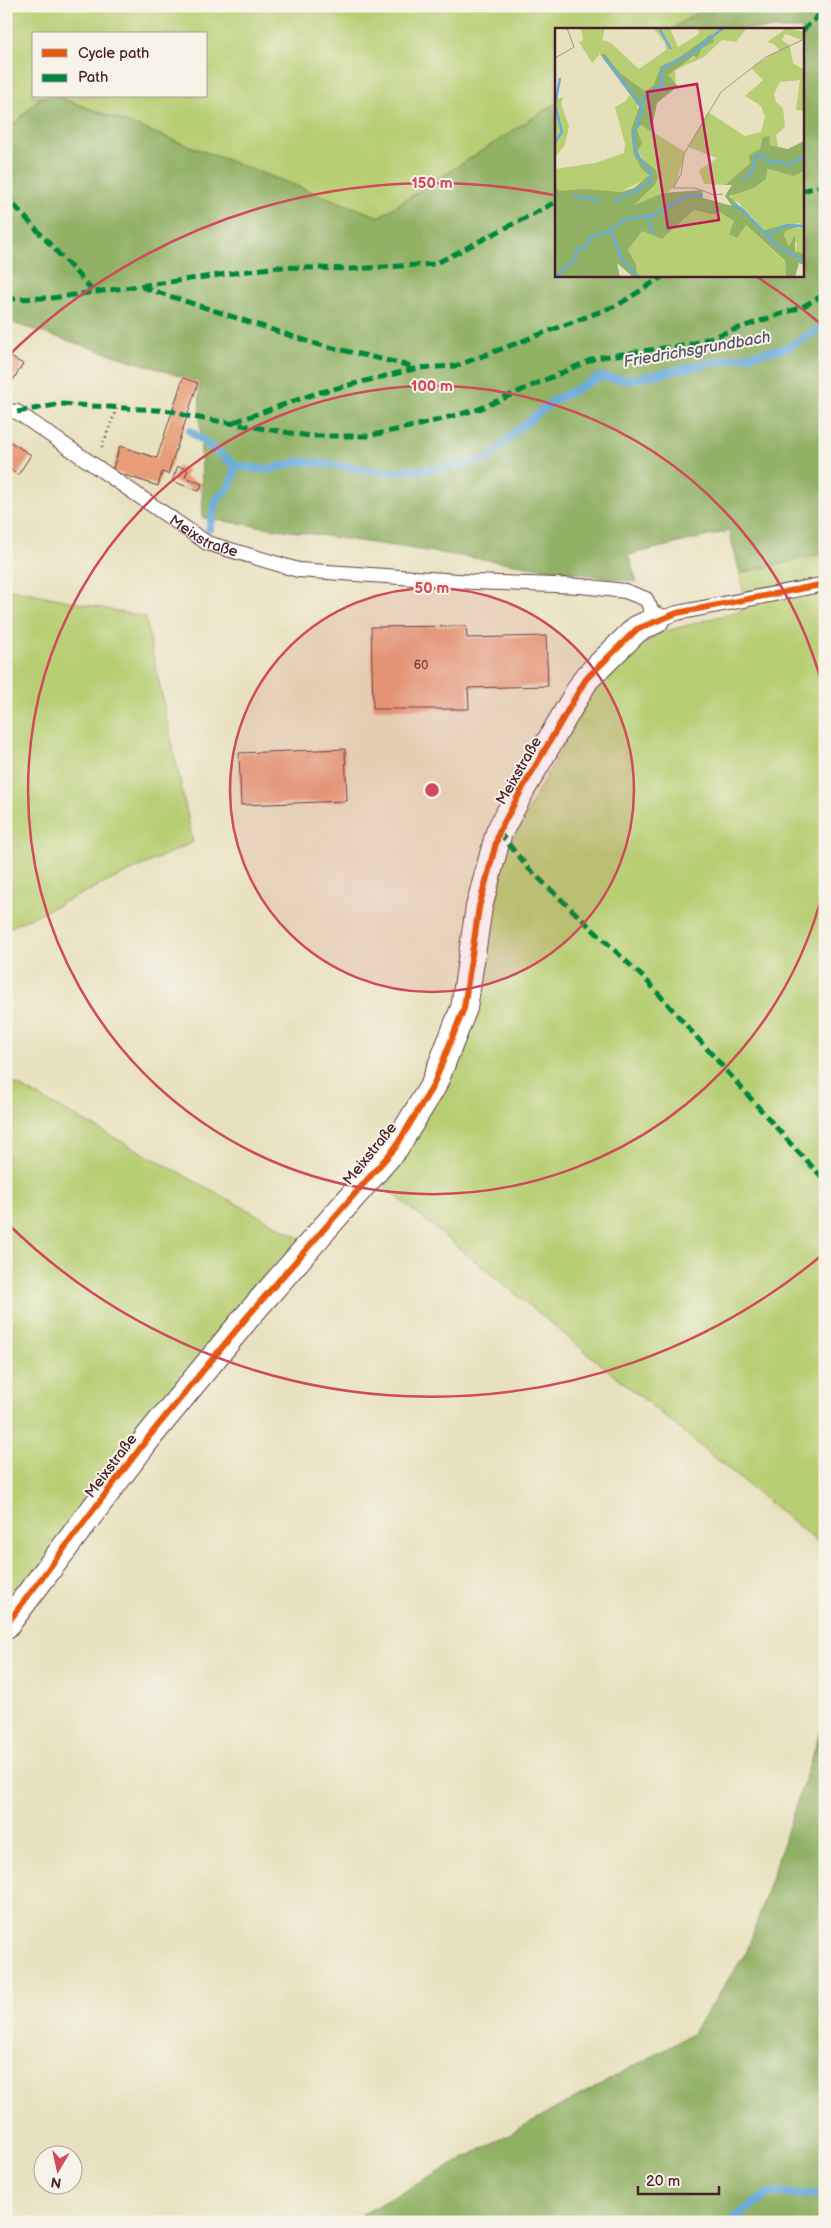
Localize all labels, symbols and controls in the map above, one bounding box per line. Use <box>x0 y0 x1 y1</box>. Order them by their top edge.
inset map <box>555 28 804 276</box>
legend <box>32 32 208 98</box>
text: Cycle path <box>78 44 149 63</box>
text: Path <box>78 68 108 87</box>
text: 150 m <box>411 174 453 193</box>
water label: Friedrichsgrundbach <box>622 328 772 372</box>
text: 100 m <box>411 377 453 396</box>
street label: Meixstraße <box>166 510 240 561</box>
text: 50 m <box>415 579 450 598</box>
house number: 60 <box>414 658 428 673</box>
street label: Meixstraße <box>492 734 546 808</box>
centre of rings <box>423 781 441 799</box>
street label: Meixstraße <box>339 1119 401 1189</box>
street label: Meixstraße <box>81 1430 141 1502</box>
north arrow <box>32 2146 82 2196</box>
scale bar <box>638 2163 720 2195</box>
text: 20 m <box>646 2172 680 2191</box>
text: N <box>50 2173 63 2192</box>

